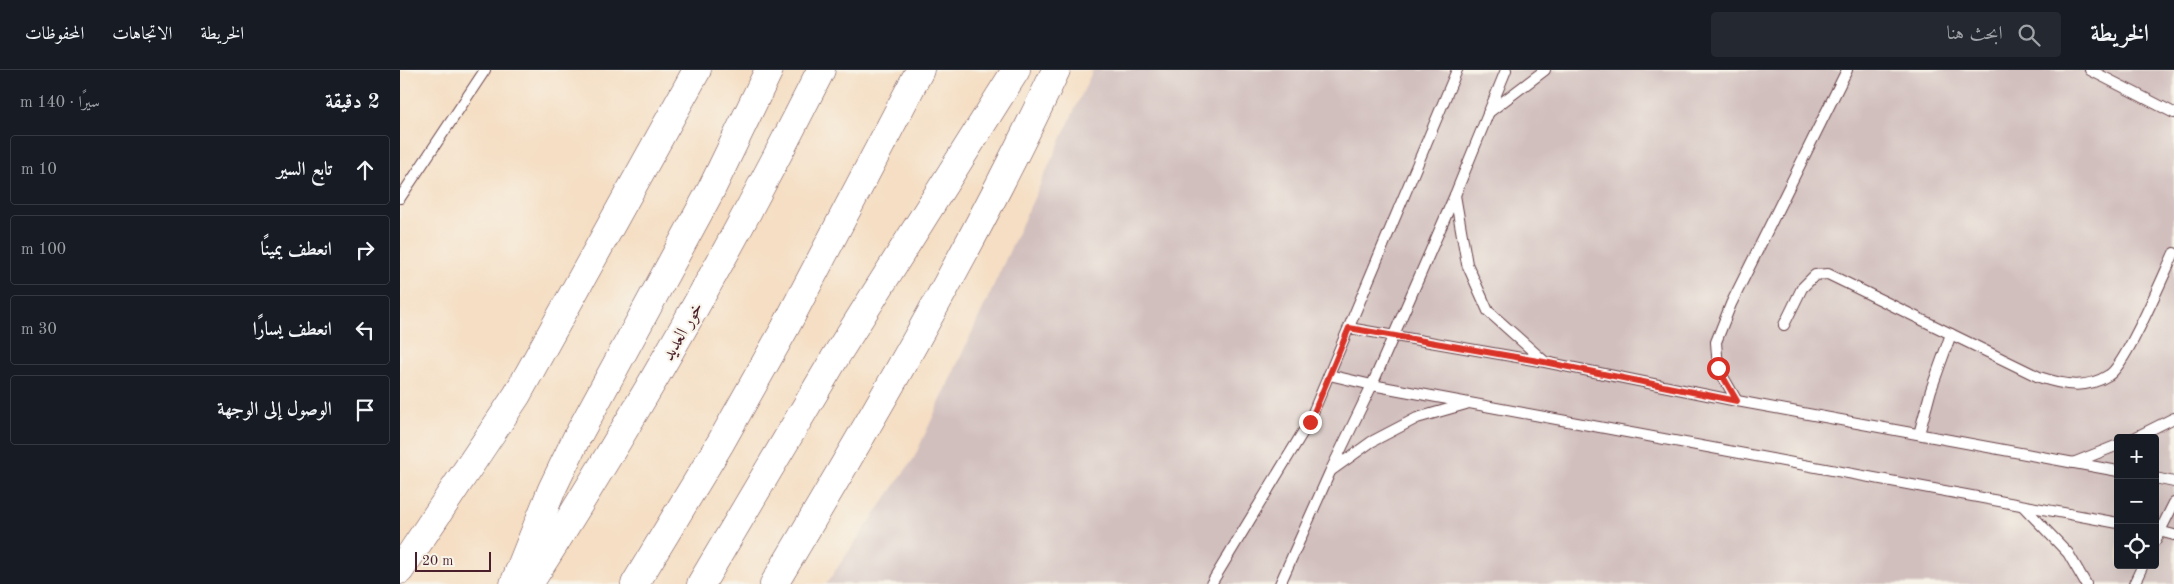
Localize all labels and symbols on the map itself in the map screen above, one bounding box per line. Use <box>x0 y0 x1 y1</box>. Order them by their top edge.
street label: خور العديد <box>659 299 708 364</box>
route start <box>1707 357 1730 380</box>
route end <box>1299 411 1322 434</box>
scale bar <box>415 549 491 572</box>

